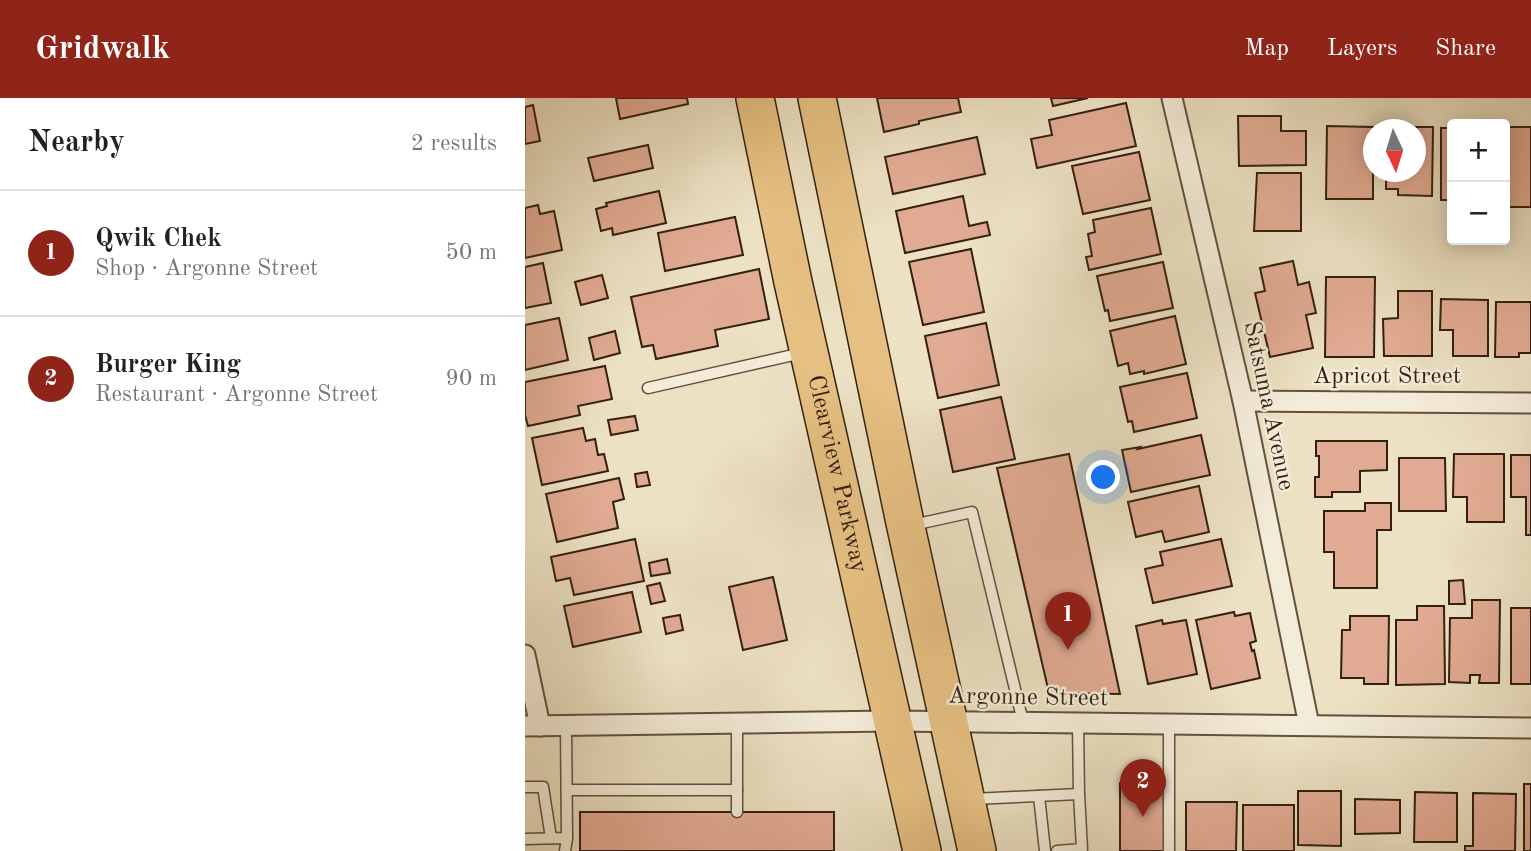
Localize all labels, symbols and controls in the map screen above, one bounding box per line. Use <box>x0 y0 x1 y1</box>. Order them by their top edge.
text: Gridwalk <box>35 33 170 66</box>
text: Map <box>1245 37 1289 61</box>
text: Layers <box>1327 37 1397 61</box>
text: Share <box>1435 37 1496 61</box>
north arrow <box>1363 119 1426 182</box>
map controls <box>1447 119 1510 245</box>
button: + <box>1447 119 1510 182</box>
text: Nearby <box>28 128 125 158</box>
text: 2 results <box>411 132 497 155</box>
button: − <box>1447 182 1510 245</box>
text: Qwik Chek <box>95 226 222 252</box>
text: 1 <box>44 241 58 264</box>
text: 50 m <box>446 241 497 264</box>
text: Shop · Argonne Street <box>95 257 318 280</box>
street label: Satsuma Avenue <box>1238 319 1298 493</box>
text: Burger King <box>95 352 241 378</box>
street label: Apricot Street <box>1313 365 1461 389</box>
text: 2 <box>44 367 58 390</box>
text: 90 m <box>446 367 497 390</box>
street label: Clearview Parkway <box>802 373 871 576</box>
text: Restaurant · Argonne Street <box>95 383 378 406</box>
your location <box>1086 460 1120 494</box>
pin: 1 <box>1045 592 1091 650</box>
street label: Argonne Street <box>948 685 1108 711</box>
pin: 2 <box>1120 759 1166 817</box>

